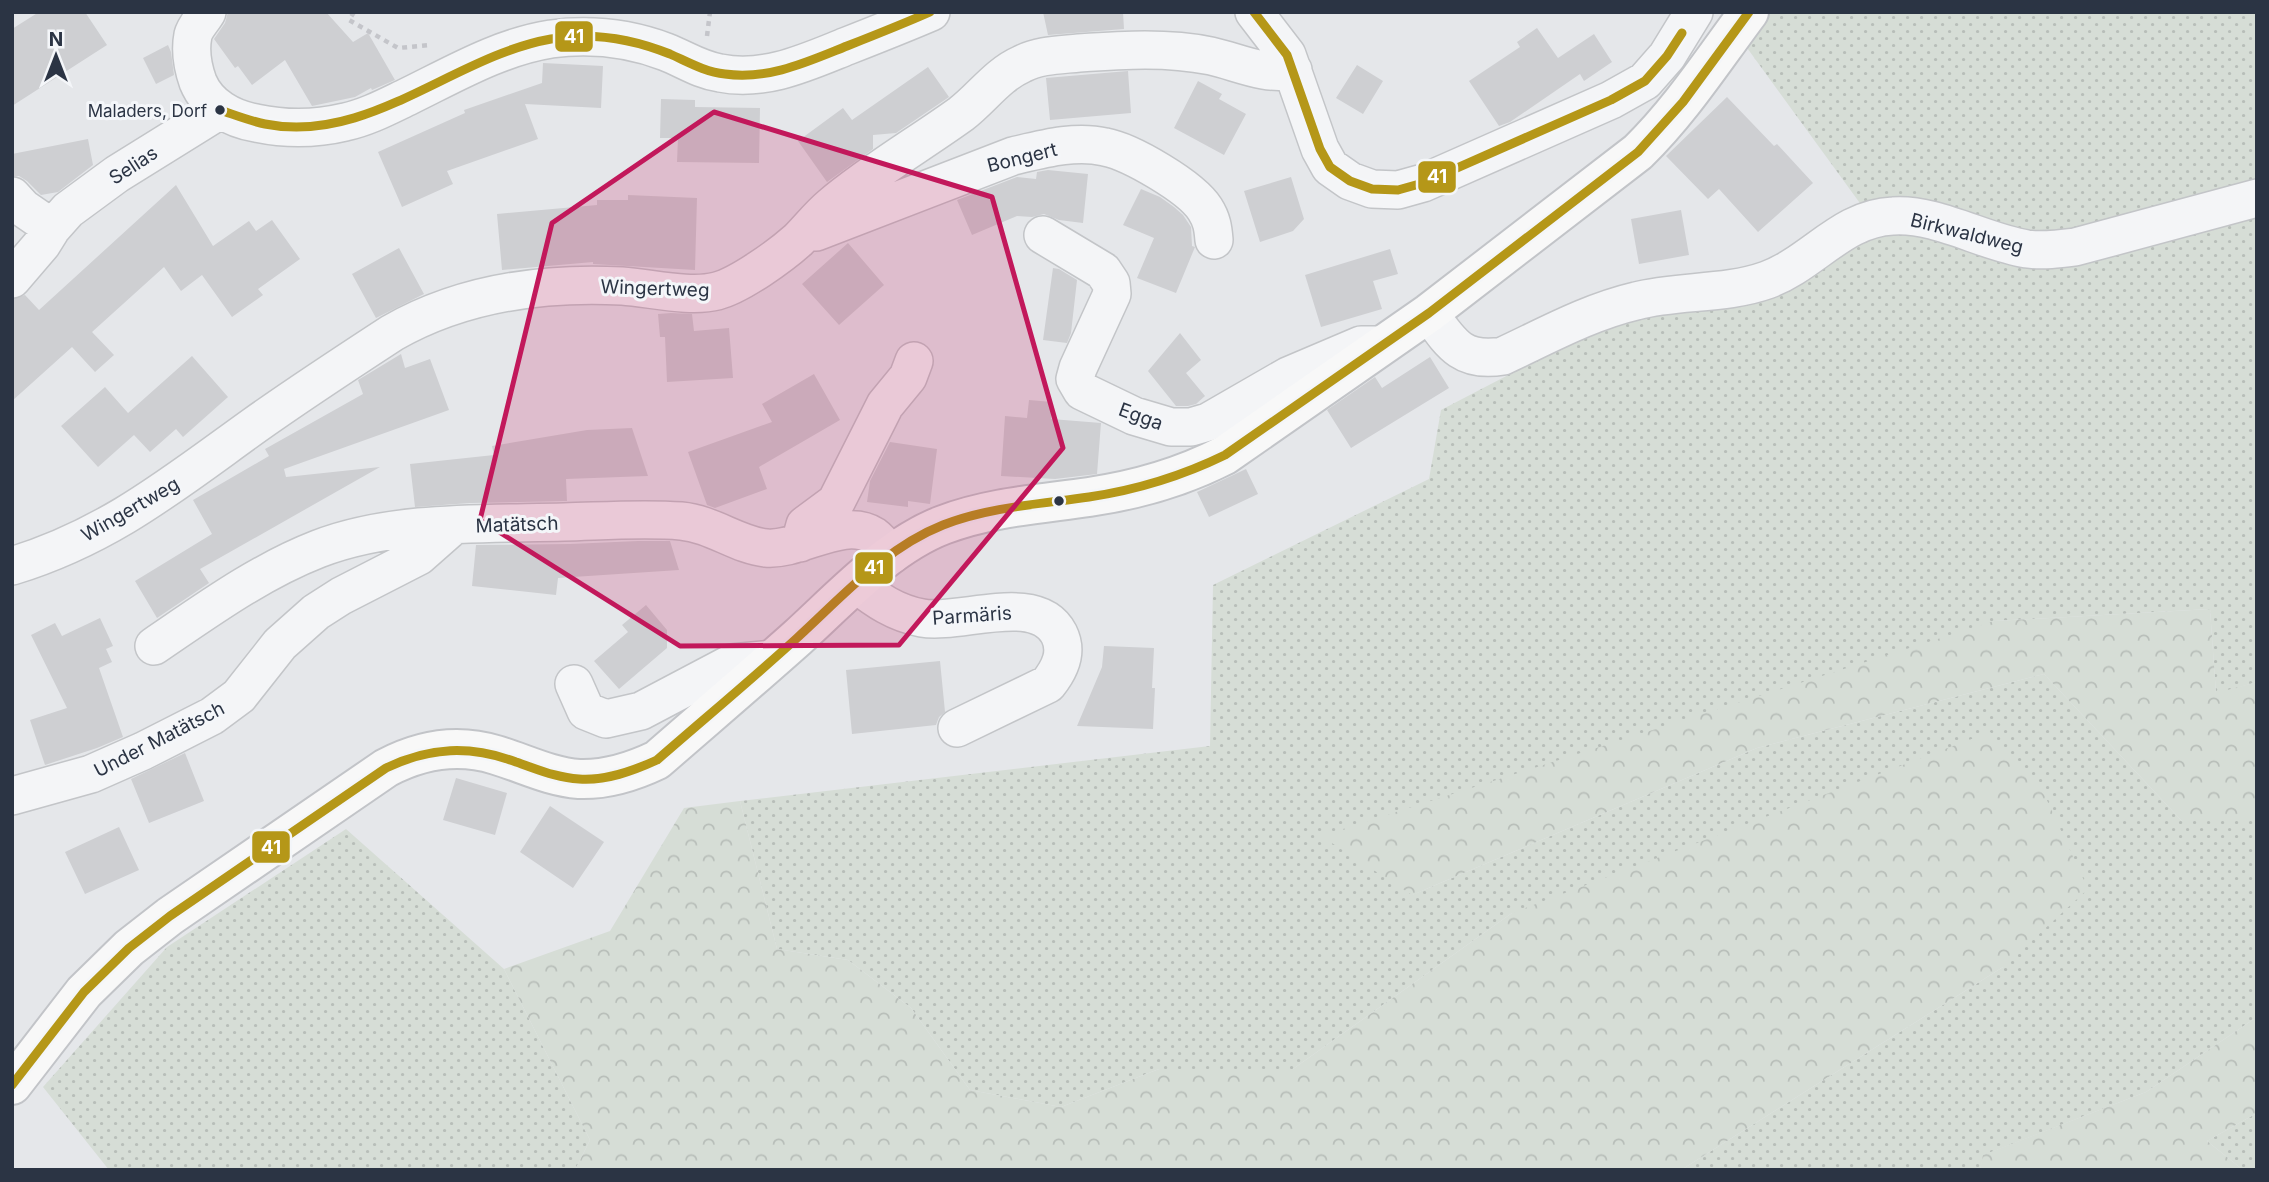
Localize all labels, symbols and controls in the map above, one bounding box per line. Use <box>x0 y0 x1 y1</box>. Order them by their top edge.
line badge: 41 <box>554 20 594 53</box>
north arrow <box>21 21 91 91</box>
text: 41 <box>564 25 584 48</box>
text: N <box>49 28 63 51</box>
place label: Maladers, Dorf <box>88 101 208 121</box>
marker: Maladers, Dorf <box>213 103 227 117</box>
street label: Bongert <box>985 138 1060 177</box>
street label: Selias <box>105 141 162 190</box>
line badge: 41 <box>1417 160 1457 194</box>
text: 41 <box>1427 165 1447 188</box>
street label: Birkwaldweg <box>1908 208 2026 259</box>
street label: Wingertweg <box>600 275 710 302</box>
street label: Egga <box>1116 398 1166 435</box>
street label: Wingertweg <box>77 472 183 547</box>
unlabelled marker <box>1052 494 1066 508</box>
street label: Matätsch <box>475 512 559 537</box>
line badge: 41 <box>854 551 894 585</box>
text: 41 <box>864 556 884 579</box>
street label: Parmäris <box>932 601 1013 630</box>
street label: Under Matätsch <box>90 697 228 782</box>
line badge: 41 <box>251 830 291 864</box>
text: 41 <box>261 836 281 859</box>

